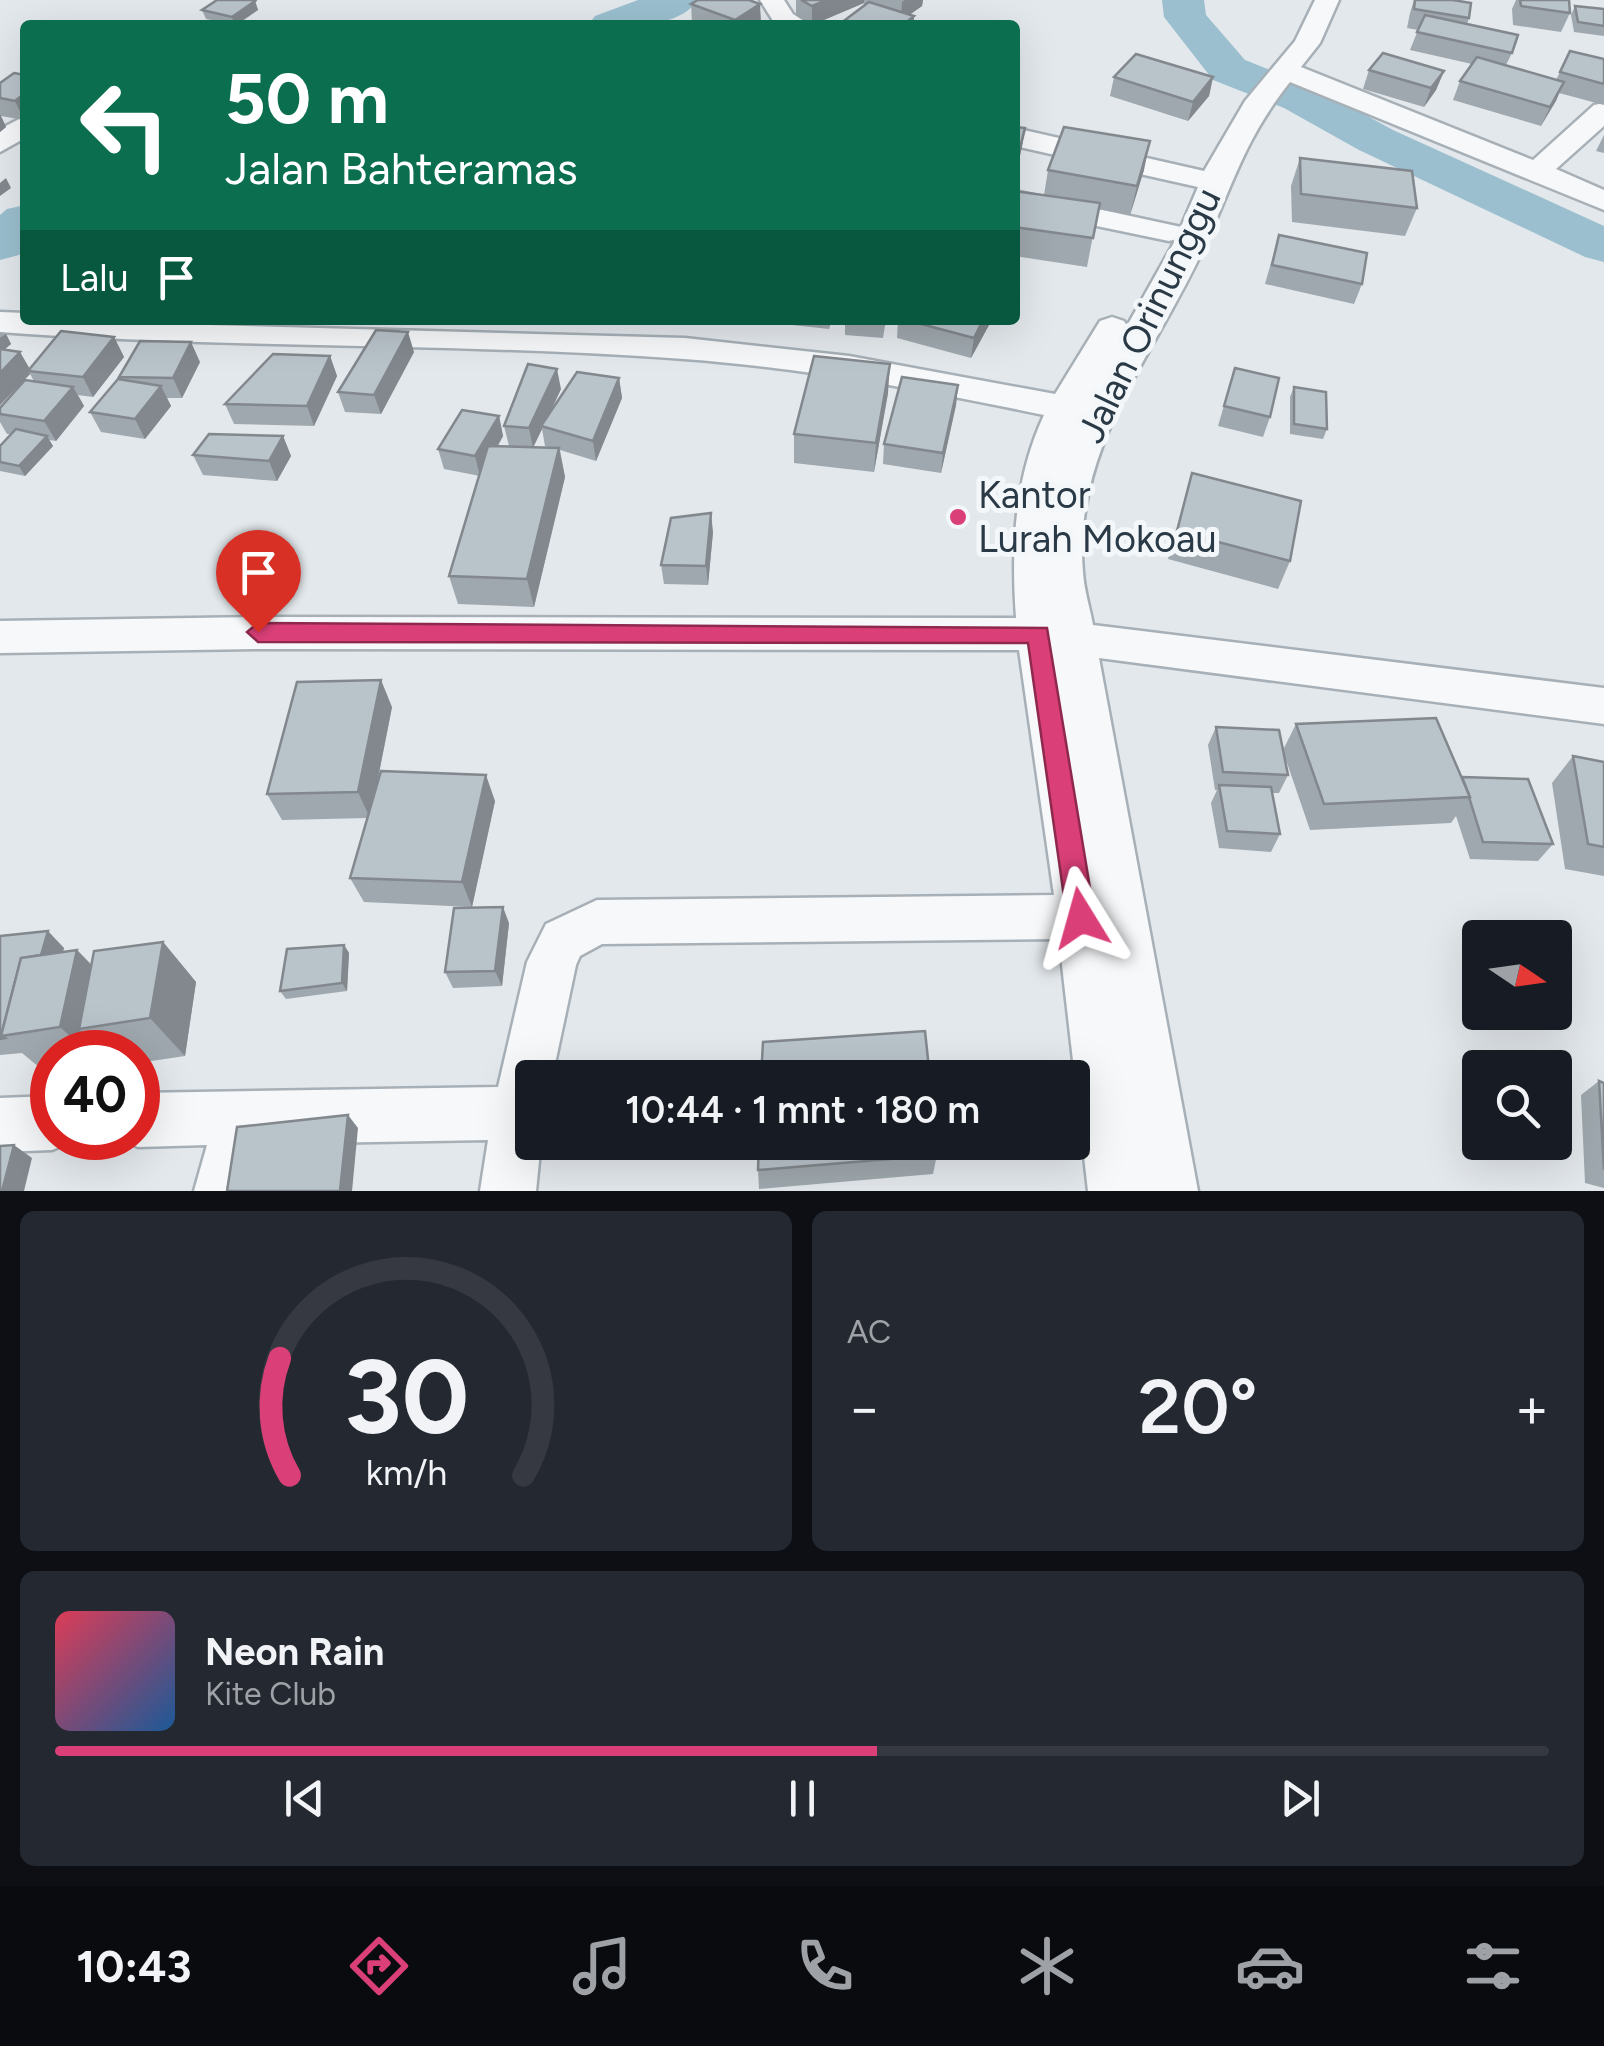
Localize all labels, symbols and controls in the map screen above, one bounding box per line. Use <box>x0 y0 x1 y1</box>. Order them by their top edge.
text: 50 m <box>225 56 389 141</box>
icon: left <box>60 60 190 190</box>
text: Jalan Bahteramas <box>225 141 578 195</box>
street label: Jalan Orinunggu <box>1067 180 1231 450</box>
icon: arrive <box>149 250 204 305</box>
text: Lalu <box>60 255 129 301</box>
place label: Kantor Lurah Mokoau <box>978 472 1217 562</box>
marker: Kantor Lurah Mokoau <box>947 506 969 528</box>
pin <box>216 530 301 633</box>
icon: arrive <box>231 545 286 600</box>
position arrow <box>1029 866 1133 970</box>
north arrow <box>1462 920 1572 1030</box>
map controls <box>1462 920 1572 1160</box>
speed limit sign: 40 <box>30 1030 160 1160</box>
button: search <box>1462 1050 1572 1160</box>
text: 10:44 · 1 mnt · 180 m <box>625 1087 980 1133</box>
text: AC <box>847 1313 891 1351</box>
text: 30 <box>343 1334 469 1459</box>
text: 20° <box>1138 1362 1258 1452</box>
text: − <box>847 1375 881 1441</box>
text: + <box>1515 1375 1549 1441</box>
text: km/h <box>365 1451 447 1494</box>
text: Neon Rain <box>205 1629 384 1675</box>
text: Kite Club <box>205 1675 336 1713</box>
icon: previous <box>277 1771 332 1826</box>
icon: pause <box>775 1771 830 1826</box>
icon: next <box>1273 1771 1328 1826</box>
icon: directions <box>344 1931 414 2001</box>
icon: music <box>567 1931 637 2001</box>
icon: phone <box>790 1931 860 2001</box>
icon: climate <box>1012 1931 1082 2001</box>
icon: car <box>1235 1931 1305 2001</box>
icon: filters <box>1458 1931 1528 2001</box>
text: 10:43 <box>76 1939 192 1993</box>

